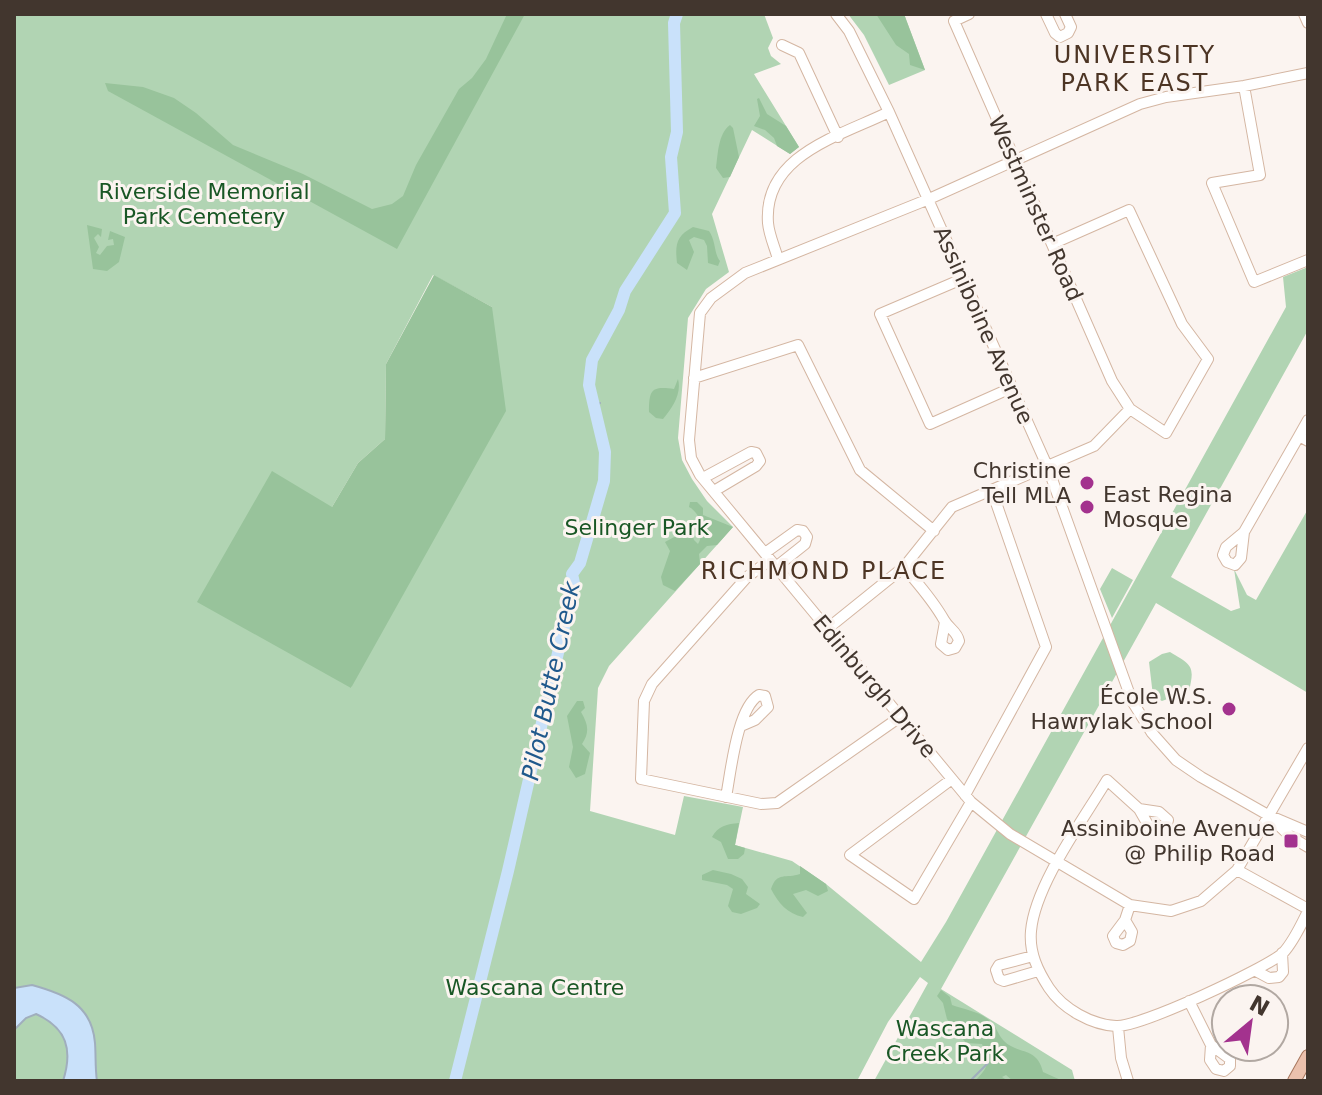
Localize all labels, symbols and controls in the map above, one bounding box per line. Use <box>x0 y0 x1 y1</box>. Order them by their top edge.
district label: UNIVERSITY PARK EAST <box>1054 41 1216 97</box>
street label: Westminster Road <box>983 112 1088 305</box>
park label: Riverside Memorial Park Cemetery <box>98 179 310 229</box>
street label: Assiniboine Avenue <box>929 222 1038 428</box>
place label: Christine Tell MLA <box>973 458 1071 508</box>
marker: Christine Tell MLA <box>1078 474 1096 492</box>
place label: East Regina Mosque <box>1103 482 1233 532</box>
marker: East Regina Mosque <box>1078 498 1096 516</box>
park label: Selinger Park <box>565 515 710 540</box>
district label: RICHMOND PLACE <box>701 557 947 585</box>
water label: Pilot Butte Creek <box>516 578 586 783</box>
street label: Edinburgh Drive <box>808 610 941 763</box>
place label: École W.S. Hawrylak School <box>1031 684 1213 734</box>
marker: École W.S. Hawrylak School <box>1220 700 1238 718</box>
place label: Assiniboine Avenue @ Philip Road <box>1061 816 1275 866</box>
marker: Assiniboine Avenue @ Philip Road <box>1282 832 1300 850</box>
park label: Wascana Centre <box>446 975 624 1000</box>
north arrow <box>1210 983 1290 1063</box>
text: N <box>1245 991 1274 1021</box>
park label: Wascana Creek Park <box>886 1016 1004 1066</box>

